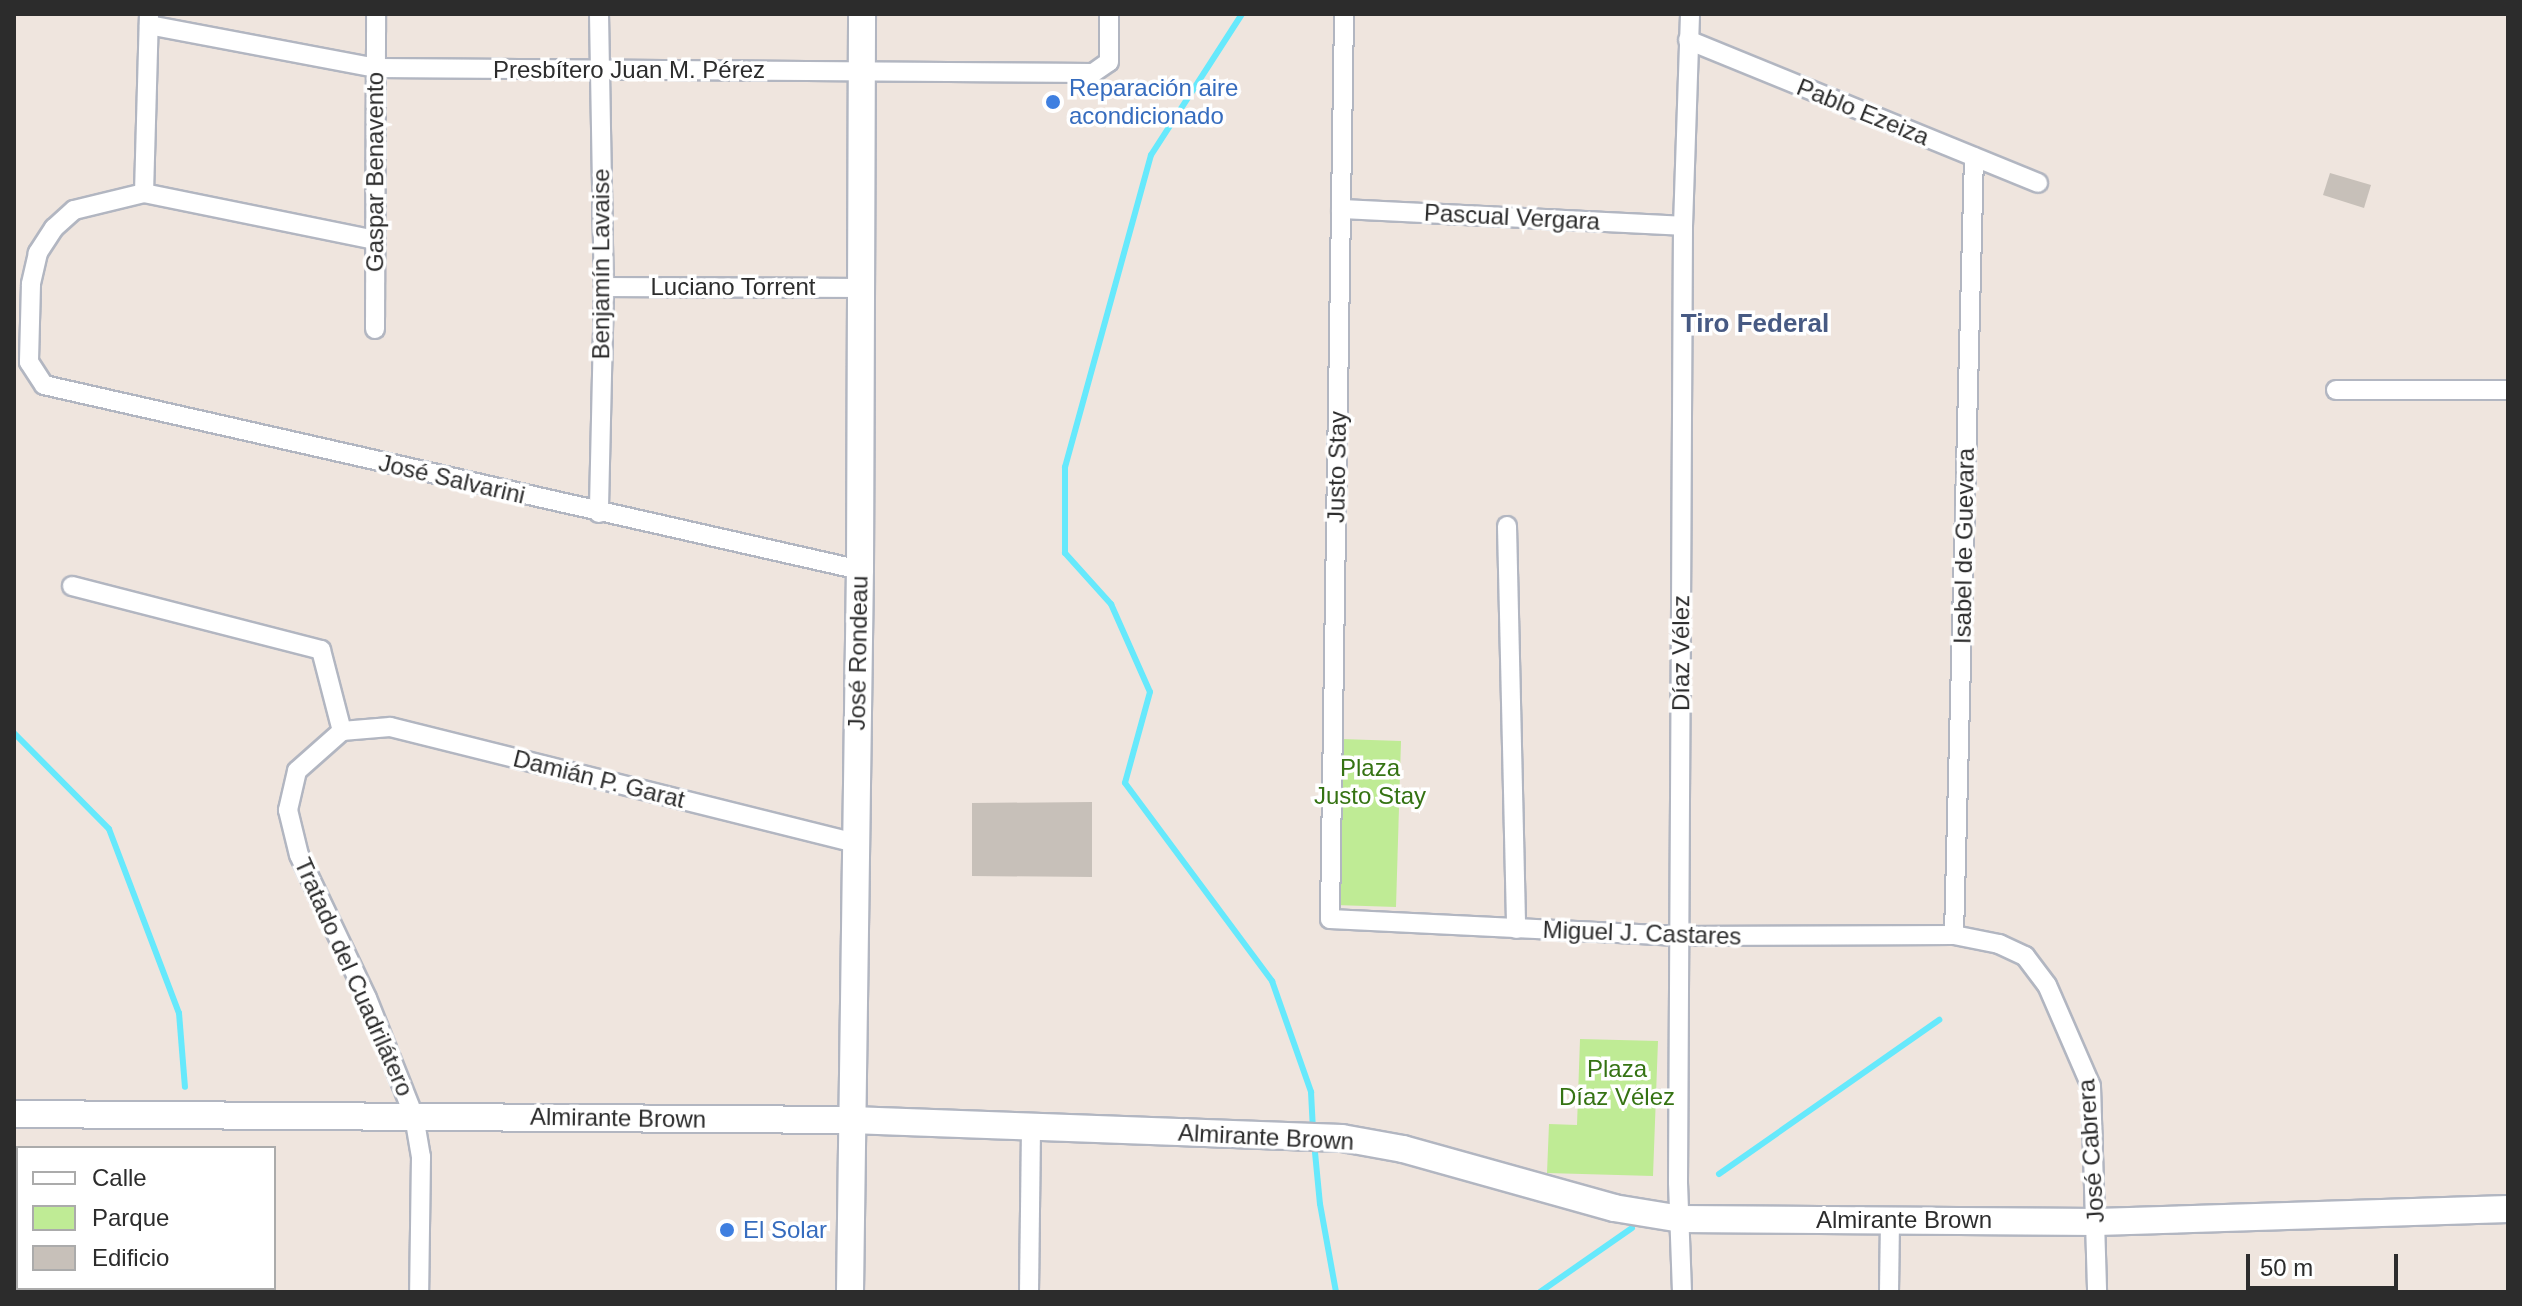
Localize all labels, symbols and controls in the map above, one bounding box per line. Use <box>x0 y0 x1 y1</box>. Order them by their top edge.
street label: Presbítero Juan M. Pérez <box>493 56 765 84</box>
street label: Gaspar Benavento <box>361 72 389 272</box>
street label: Pablo Ezeiza <box>1793 72 1933 152</box>
place label: Reparación aire acondicionado <box>1069 74 1238 130</box>
marker: Reparación aire acondicionado <box>1044 93 1062 111</box>
street label: Benjamín Lavaise <box>587 169 615 359</box>
street label: Pascual Vergara <box>1423 198 1601 236</box>
street label: Luciano Torrent <box>650 273 816 301</box>
district label: Tiro Federal <box>1681 308 1829 340</box>
street label: Justo Stay <box>1322 411 1352 523</box>
street label: José Salvarini <box>376 448 528 510</box>
street label: Isabel de Guevara <box>1948 448 1980 644</box>
street label: José Rondeau <box>842 575 874 731</box>
street label: Díaz Vélez <box>1667 595 1695 711</box>
street label: Damián P. Garat <box>510 744 688 814</box>
park label: Plaza Justo Stay <box>1314 754 1426 810</box>
street label: Tratado del Cuadrilátero <box>288 853 420 1101</box>
street label: Miguel J. Castares <box>1542 915 1742 951</box>
park label: Plaza Díaz Vélez <box>1559 1055 1675 1111</box>
street label: José Cabrera <box>2072 1078 2110 1224</box>
street label: Almirante Brown <box>530 1102 706 1134</box>
street label: Almirante Brown <box>1177 1118 1355 1156</box>
legend <box>16 1146 276 1290</box>
text: Calle <box>92 1164 147 1191</box>
text: Parque <box>92 1204 169 1231</box>
street label: Almirante Brown <box>1816 1206 1992 1234</box>
place label: El Solar <box>743 1216 827 1244</box>
marker: El Solar <box>718 1221 736 1239</box>
scale bar <box>2250 1238 2402 1288</box>
text: Edificio <box>92 1244 169 1271</box>
text: 50 m <box>2260 1254 2313 1281</box>

